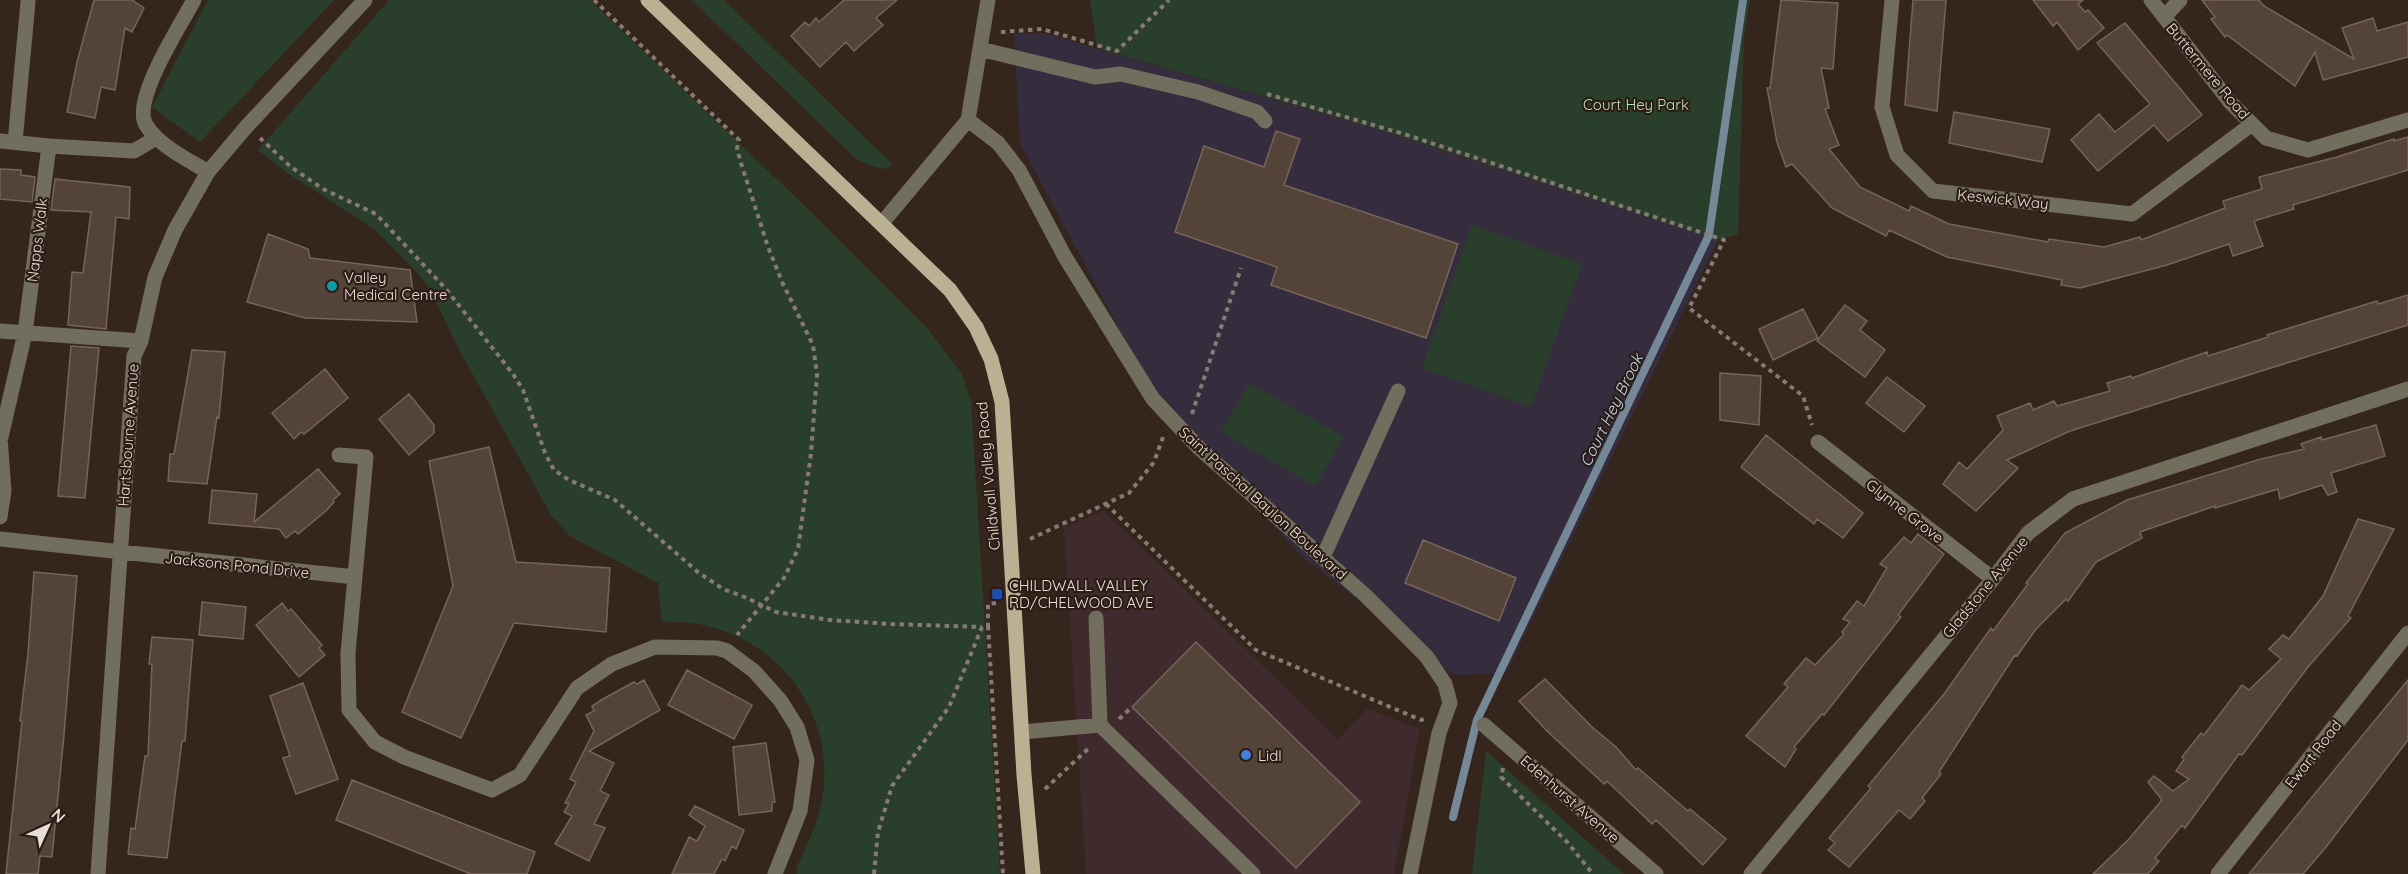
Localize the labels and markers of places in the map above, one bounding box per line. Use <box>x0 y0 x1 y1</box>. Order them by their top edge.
place label: Valley Medical Centre <box>344 268 448 304</box>
marker: Valley Medical Centre <box>325 279 339 293</box>
place label: CHILDWALL VALLEY RD/CHELWOOD AVE <box>1009 576 1153 612</box>
marker: CHILDWALL VALLEY RD/CHELWOOD AVE <box>990 587 1004 601</box>
place label: Lidl <box>1258 746 1282 765</box>
marker: Lidl <box>1239 748 1253 762</box>

